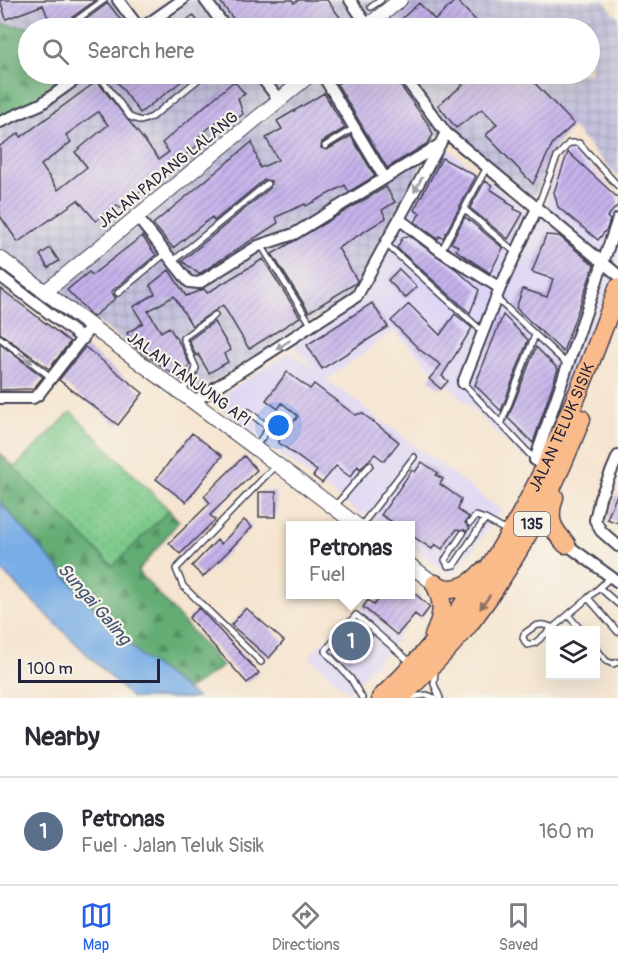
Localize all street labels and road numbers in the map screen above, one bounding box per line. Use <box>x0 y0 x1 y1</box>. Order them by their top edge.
street label: JALAN PADANG LALANG <box>94 107 242 233</box>
street label: JALAN TANJUNG API <box>123 327 255 431</box>
street label: JALAN TELUK SISIK <box>524 360 599 495</box>
road number: 135 <box>514 512 550 536</box>

